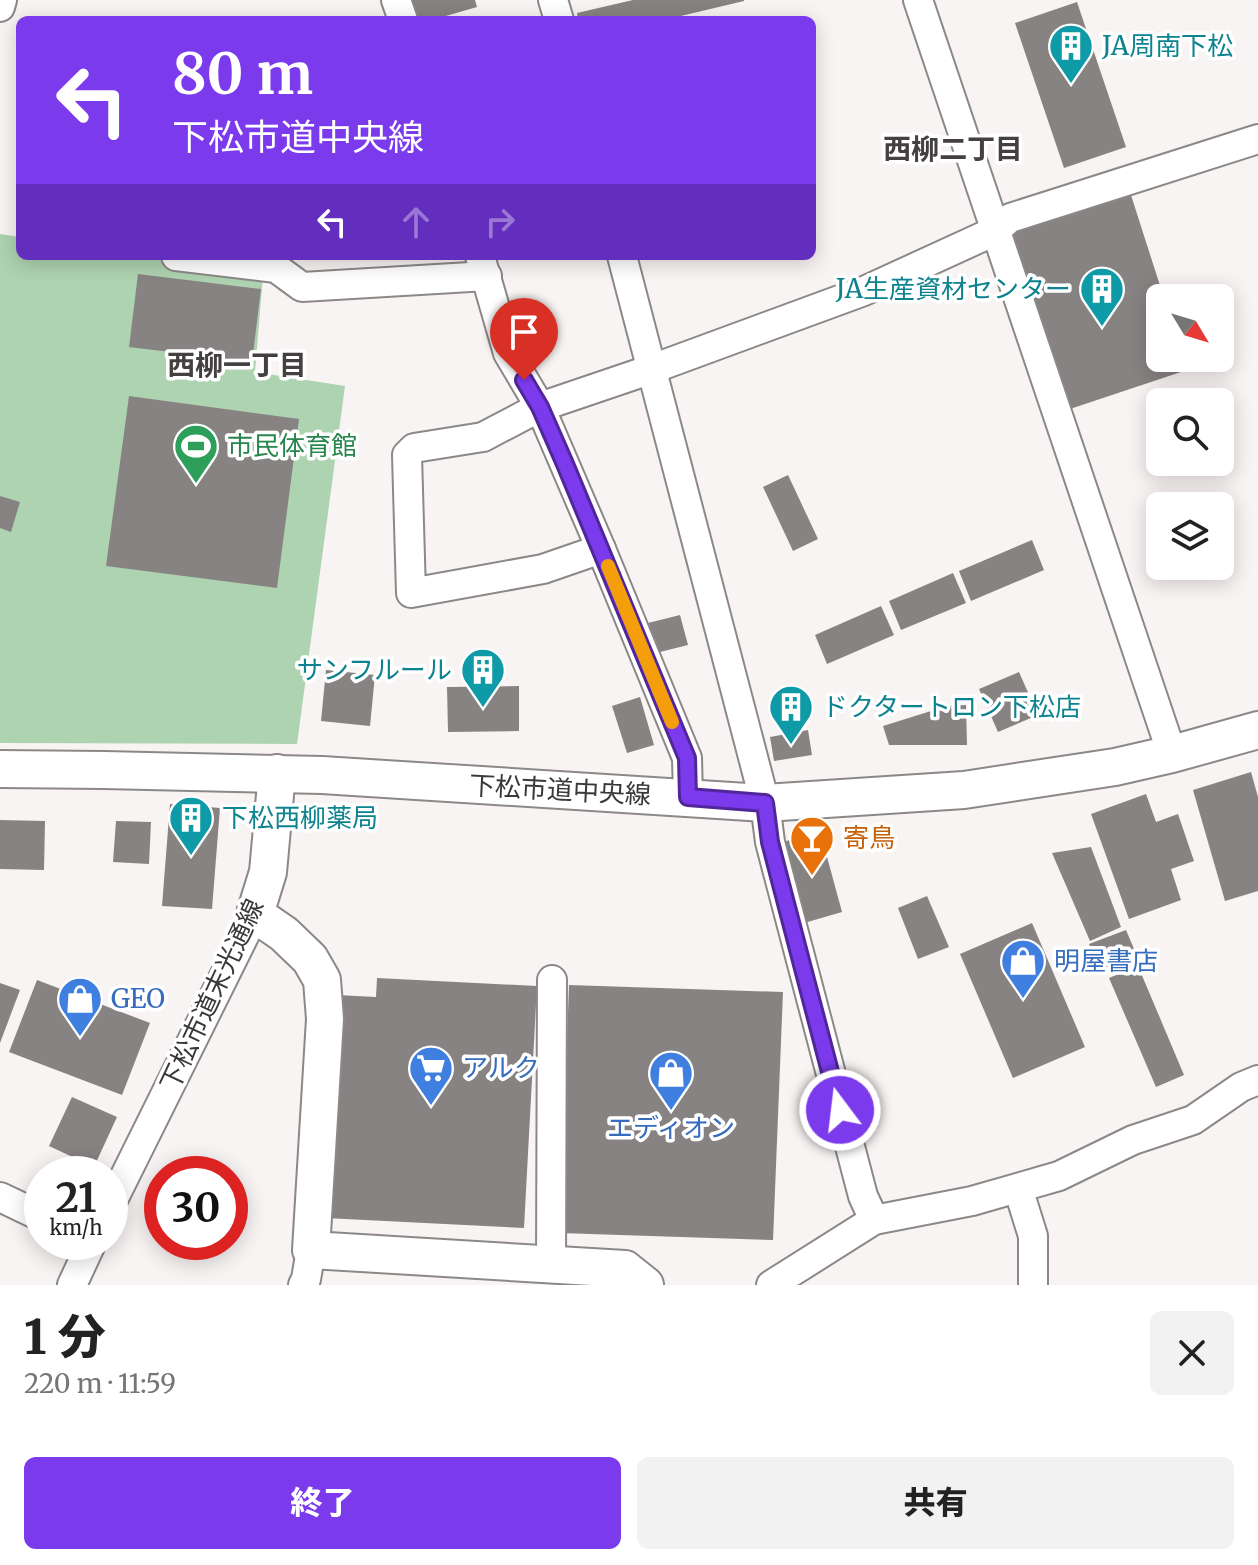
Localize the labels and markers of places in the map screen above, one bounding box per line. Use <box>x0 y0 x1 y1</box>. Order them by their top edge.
building icon: JA周南下松 <box>1047 22 1095 85</box>
place label: JA周南下松 <box>1101 29 1233 62</box>
building icon: JA生産資材センター <box>1078 265 1126 328</box>
place label: JA生産資材センター <box>835 272 1071 305</box>
pin <box>490 298 558 380</box>
sports icon: 市民体育館 <box>172 422 220 485</box>
place label: 市民体育館 <box>227 429 357 462</box>
building icon: サンフルール <box>459 646 507 709</box>
place label: サンフルール <box>297 653 452 686</box>
building icon: ドクタートロン下松店 <box>767 683 815 746</box>
place label: ドクタートロン下松店 <box>822 690 1081 723</box>
building icon: 下松西柳薬局 <box>167 794 215 857</box>
place label: 下松西柳薬局 <box>222 801 378 834</box>
bar icon: 寄鳥 <box>788 814 836 877</box>
place label: 寄鳥 <box>843 821 895 854</box>
shop icon: 明屋書店 <box>999 937 1047 1000</box>
place label: 明屋書店 <box>1054 944 1158 977</box>
shop icon: GEO <box>56 975 104 1038</box>
place label: GEO <box>111 982 165 1015</box>
supermarket icon: アルク <box>407 1044 455 1107</box>
shop icon: エディオン <box>647 1049 695 1112</box>
place label: アルク <box>462 1051 540 1084</box>
place label: エディオン <box>607 1111 735 1144</box>

